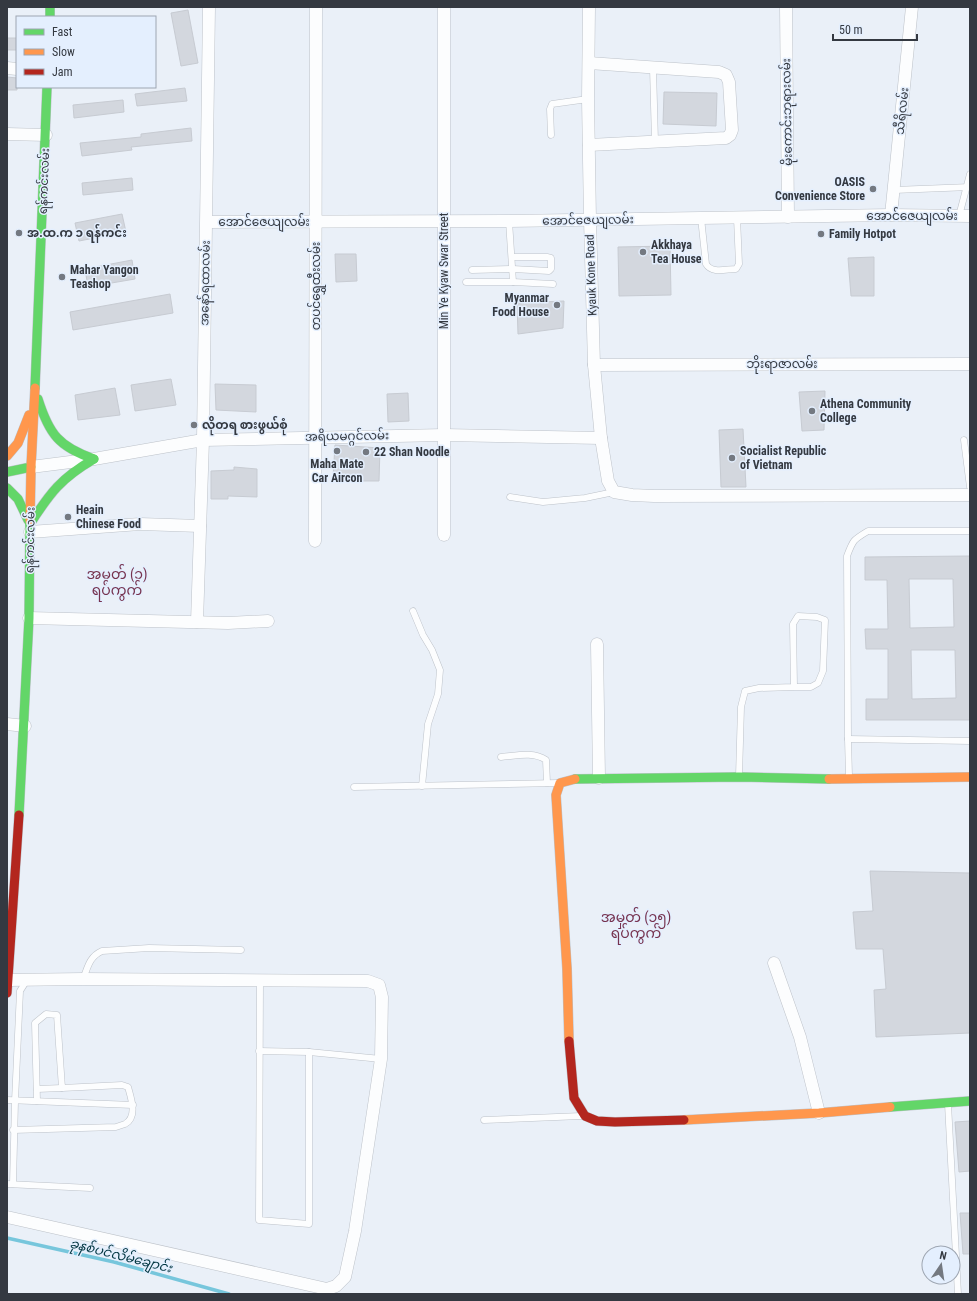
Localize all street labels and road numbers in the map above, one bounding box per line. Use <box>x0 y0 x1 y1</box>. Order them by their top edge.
street label: မိုးကောင်းဘုရားလမ်း <box>777 58 798 166</box>
street label: သီရိလမ်း <box>891 86 914 136</box>
street label: ရန်ကင်းလမ်း <box>34 148 55 214</box>
street label: အောင်ဇေယျလမ်း <box>866 207 958 226</box>
street label: အောင်ဇေယျလမ်း <box>542 210 634 231</box>
street label: Min Ye Kyaw Swar Street <box>437 212 451 329</box>
street label: အောင်ဇေယျလမ်း <box>218 213 310 232</box>
street label: Kyauk Kone Road <box>583 234 599 316</box>
street label: အနော်ရထာလမ်း <box>195 240 216 326</box>
street label: တပင်ရွှေထီးလမ်း <box>307 242 326 330</box>
street label: ဘိုးရာဇာလမ်း <box>747 355 817 374</box>
street label: အရိယမဂ္ဂင်လမ်း <box>305 426 389 448</box>
street label: ရန်ကင်းလမ်း <box>20 507 41 573</box>

